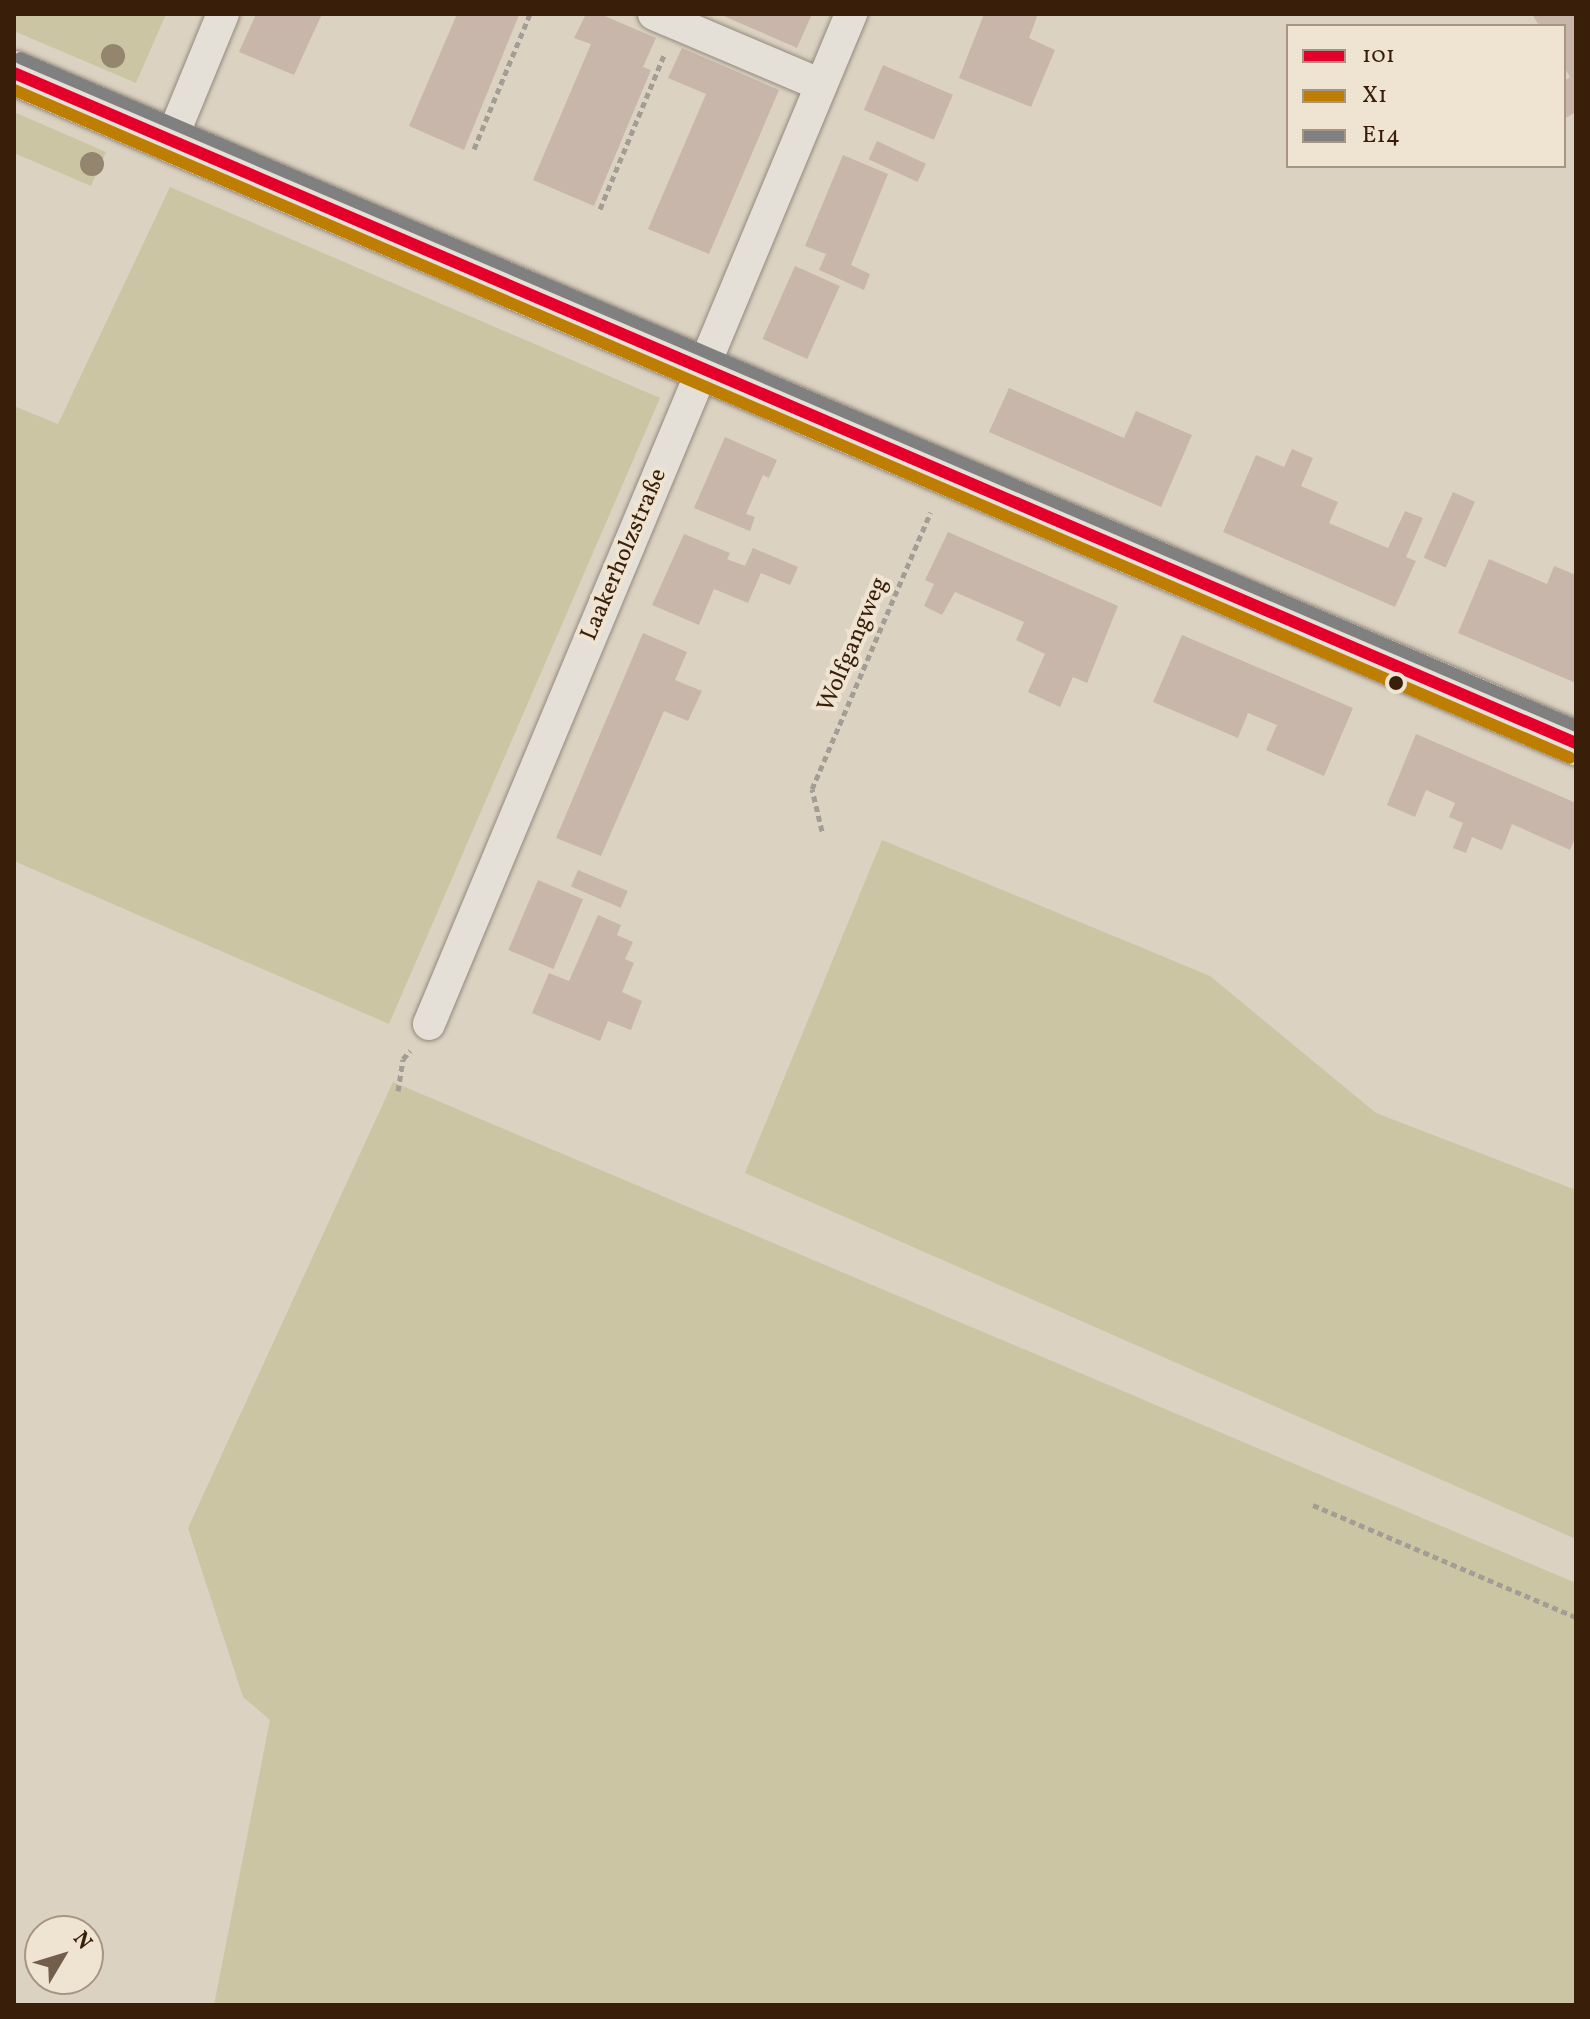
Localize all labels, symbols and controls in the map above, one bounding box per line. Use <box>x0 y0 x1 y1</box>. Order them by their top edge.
legend <box>1286 24 1566 168</box>
text: 101 <box>1362 39 1395 73</box>
text: X1 <box>1362 79 1387 113</box>
text: E14 <box>1362 119 1400 153</box>
street label: Laakerholzstraße <box>576 465 674 645</box>
street label: Wolfgangweg <box>813 573 895 717</box>
unlabelled marker <box>1388 675 1404 691</box>
north arrow <box>24 1915 104 1995</box>
text: N <box>65 1925 99 1957</box>

